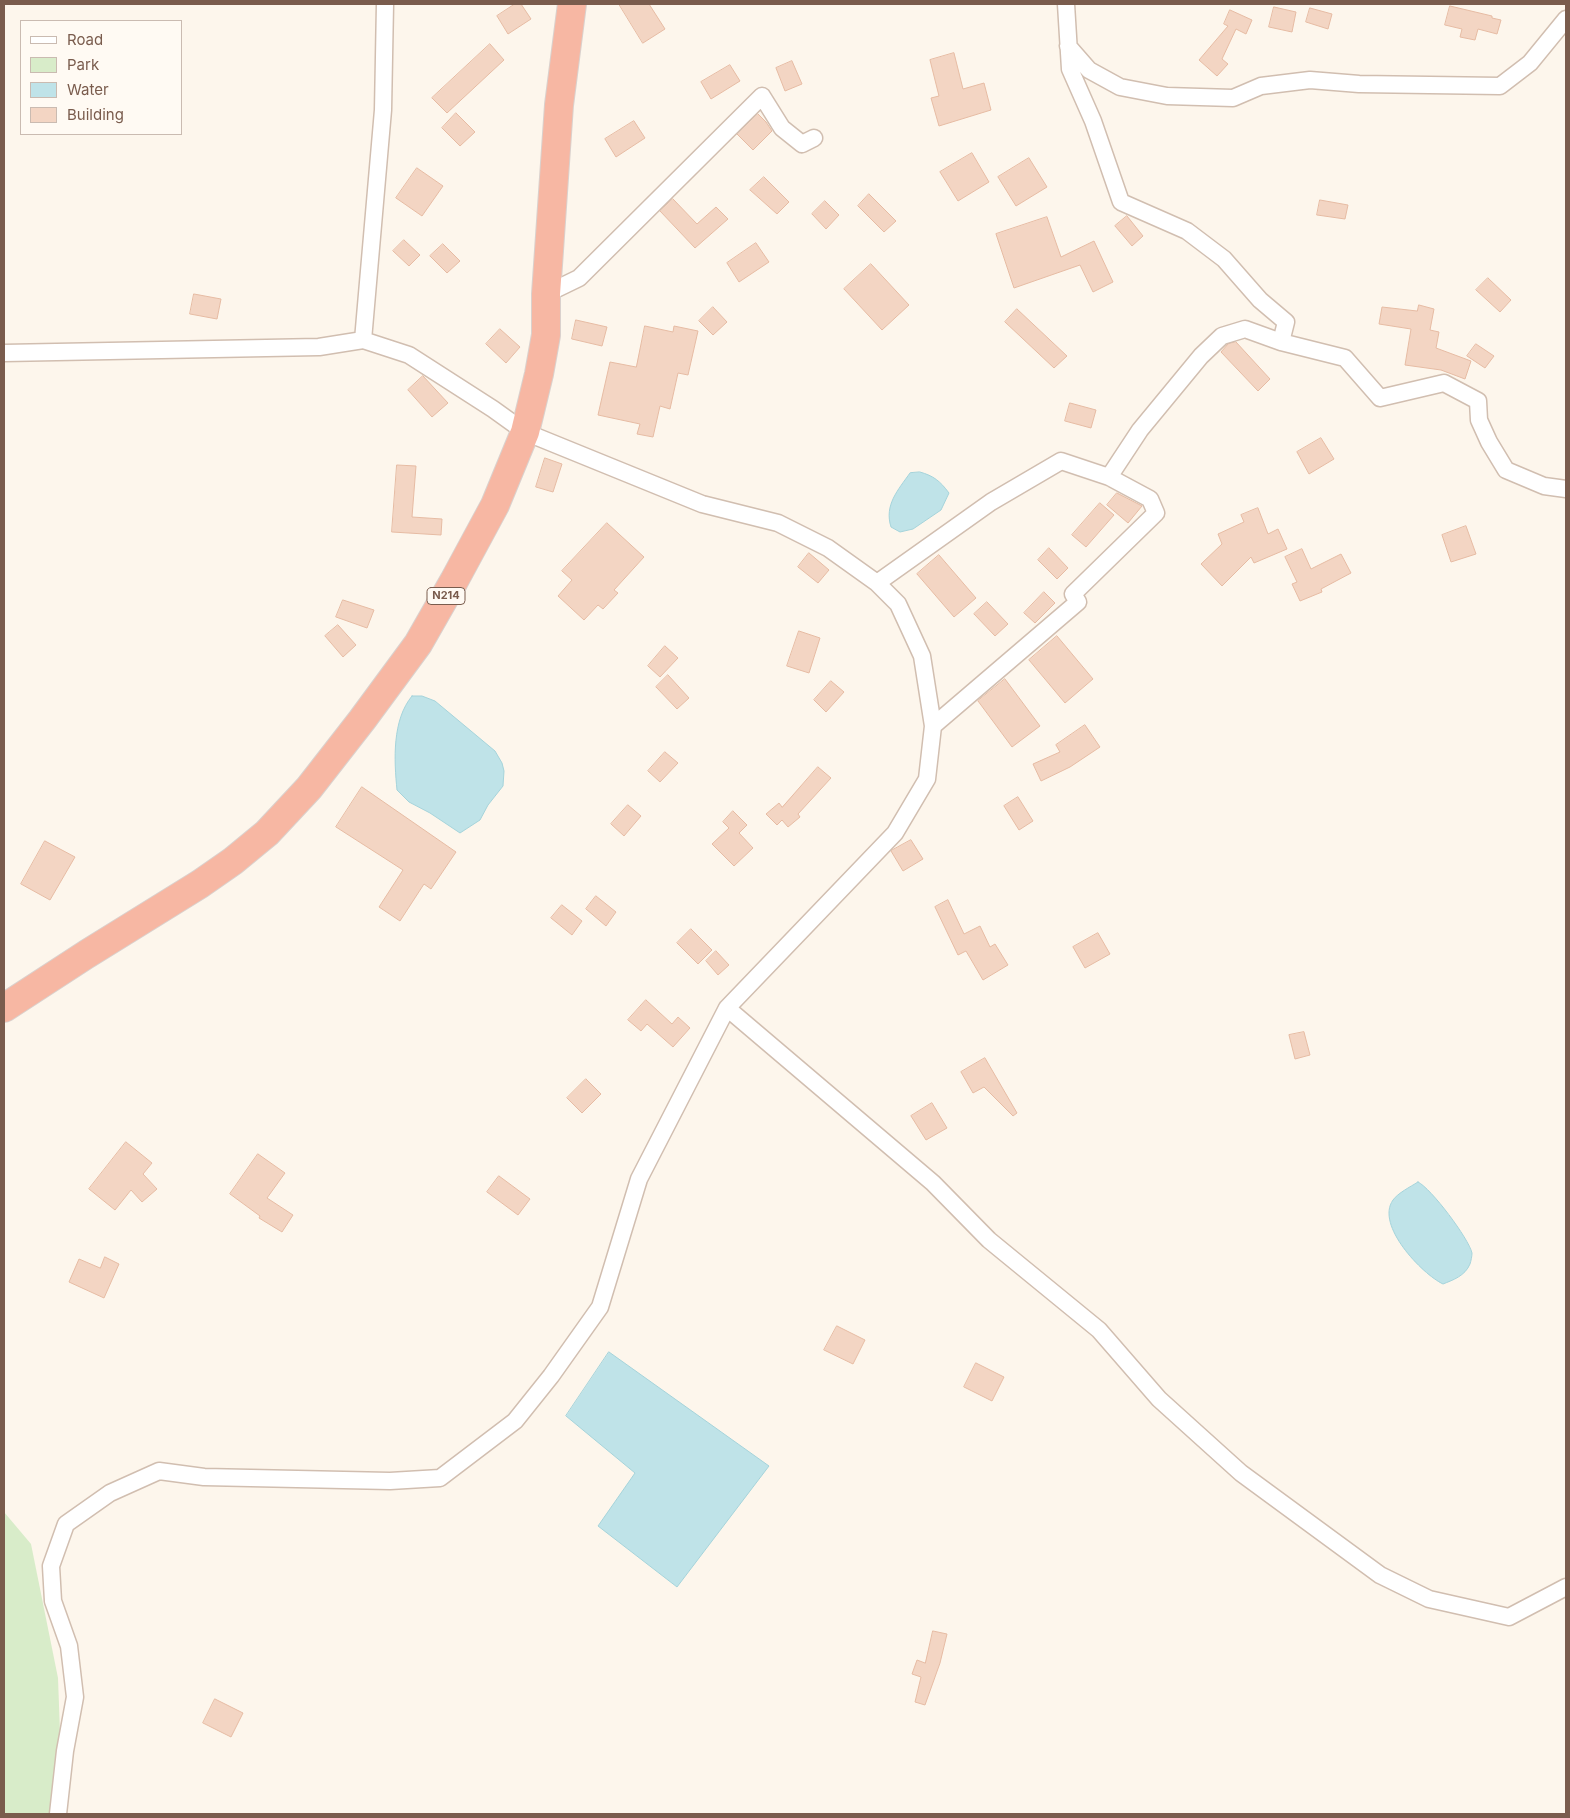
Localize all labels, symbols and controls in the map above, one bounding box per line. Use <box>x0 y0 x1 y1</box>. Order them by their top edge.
legend <box>20 20 182 135</box>
text: Road <box>67 30 103 49</box>
text: Park <box>67 55 99 74</box>
text: Water <box>67 80 109 99</box>
text: Building <box>67 105 124 124</box>
road number: N214 <box>427 588 465 604</box>

